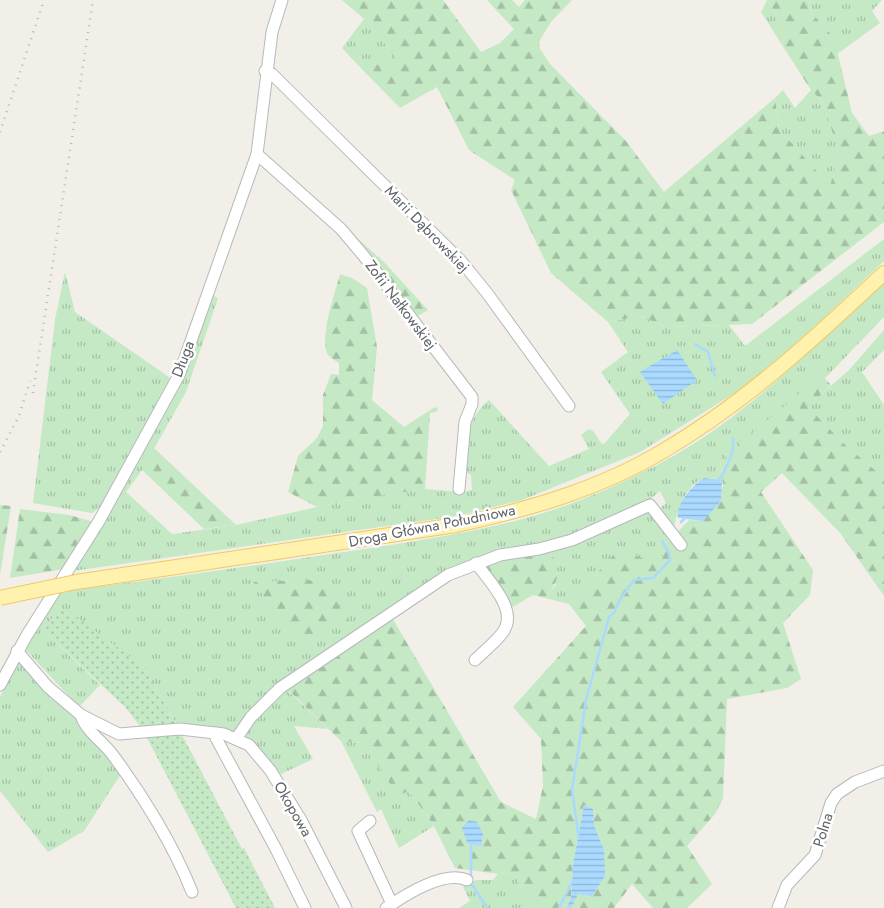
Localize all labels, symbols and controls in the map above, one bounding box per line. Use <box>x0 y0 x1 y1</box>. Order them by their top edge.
street label: Marii Dąbrowskiej <box>380 180 474 278</box>
street label: Zofii Nałkowskiej <box>360 256 442 354</box>
street label: Długa <box>166 338 200 380</box>
street label: Droga Główna Południowa <box>347 499 517 553</box>
street label: Okopowa <box>268 777 318 841</box>
street label: Polna <box>807 810 839 850</box>

